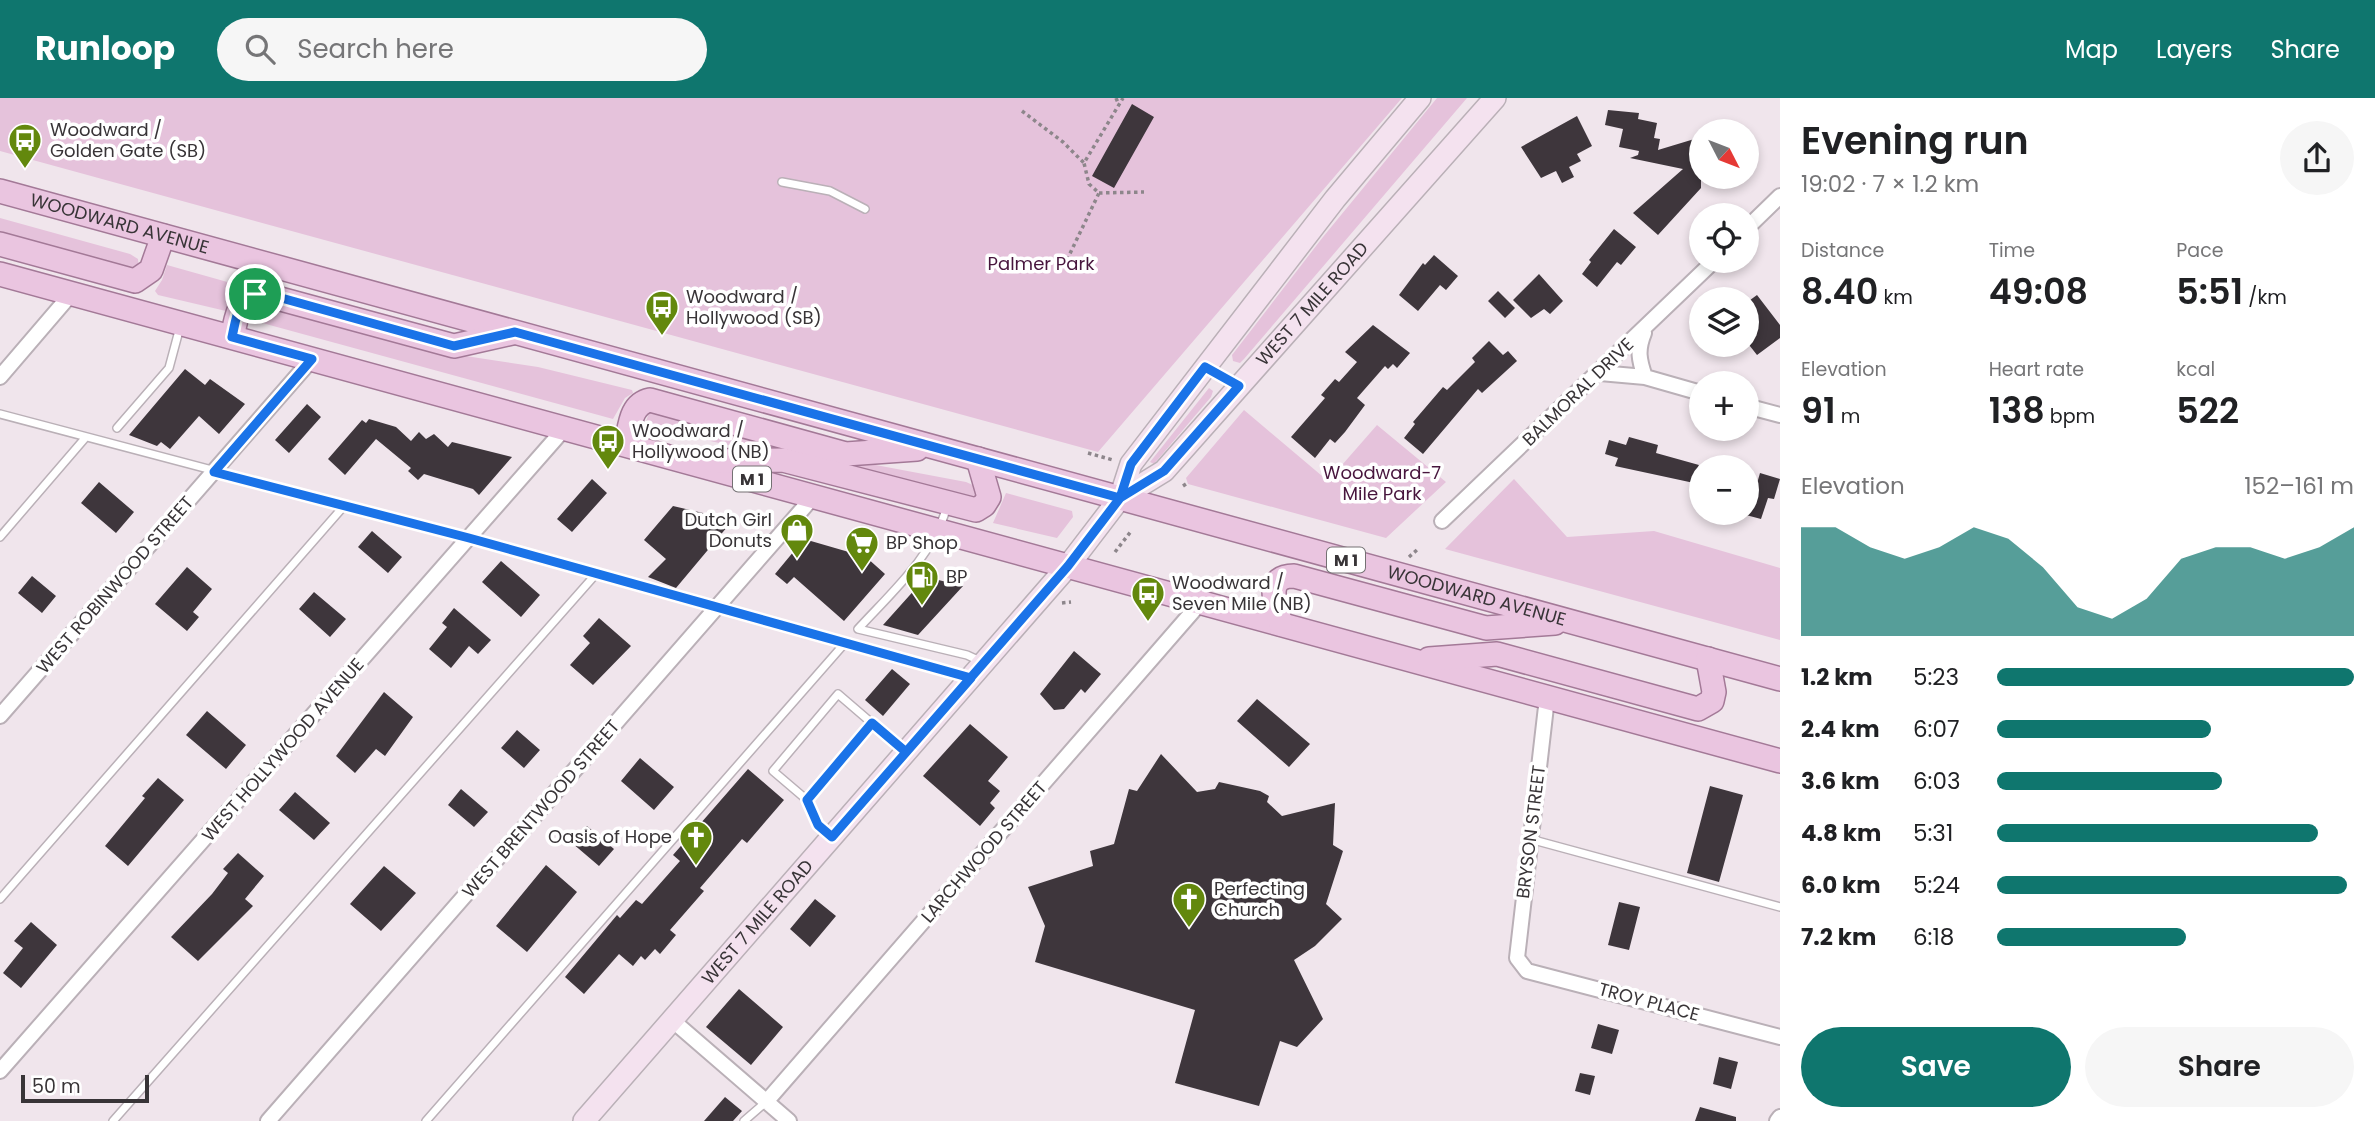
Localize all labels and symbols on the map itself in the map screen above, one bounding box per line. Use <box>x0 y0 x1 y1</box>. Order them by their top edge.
place label: Woodward / Golden Gate (SB) <box>50 117 206 163</box>
north arrow <box>1689 119 1759 189</box>
bus stop icon: Woodward / Golden Gate (SB) <box>6 121 44 170</box>
street label: WOODWARD AVENUE <box>27 187 212 260</box>
street label: WEST 7 MILE ROAD <box>1250 236 1374 371</box>
park label: Palmer Park <box>988 251 1095 276</box>
pin <box>225 264 285 324</box>
place label: Woodward / Hollywood (SB) <box>686 284 822 330</box>
bus stop icon: Woodward / Hollywood (SB) <box>643 288 681 337</box>
street label: BALMORAL DRIVE <box>1517 332 1639 451</box>
place label: Woodward / Hollywood (NB) <box>632 418 770 464</box>
bus stop icon: Woodward / Hollywood (NB) <box>589 422 627 471</box>
park label: Woodward-7 Mile Park <box>1323 460 1441 506</box>
road number: M 1 <box>733 466 771 492</box>
street label: WEST ROBINWOOD STREET <box>30 490 199 679</box>
place label: Dutch Girl Donuts <box>684 507 772 553</box>
shop icon: Dutch Girl Donuts <box>778 511 816 560</box>
supermarket icon: BP Shop <box>843 524 881 573</box>
place label: BP Shop <box>886 530 958 555</box>
road number: M 1 <box>1327 547 1365 573</box>
fuel station icon: BP <box>903 558 941 607</box>
street label: WOODWARD AVENUE <box>1384 559 1569 632</box>
place label: BP <box>946 564 967 589</box>
place label: Woodward / Seven Mile (NB) <box>1172 570 1312 616</box>
bus stop icon: Woodward / Seven Mile (NB) <box>1129 574 1167 623</box>
street label: WEST HOLLYWOOD AVENUE <box>196 653 369 847</box>
street label: WEST BRENTWOOD STREET <box>456 714 625 903</box>
street label: BRYSON STREET <box>1510 764 1551 900</box>
street label: LARCHWOOD STREET <box>915 775 1052 928</box>
church icon: Oasis of Hope <box>677 818 715 867</box>
place label: Oasis of Hope <box>548 824 672 849</box>
street label: WEST 7 MILE ROAD <box>696 854 819 990</box>
place label: Perfecting Church <box>1214 876 1305 922</box>
church icon: Perfecting Church <box>1170 880 1208 929</box>
street label: TROY PLACE <box>1596 976 1702 1027</box>
scale bar <box>21 1072 149 1104</box>

